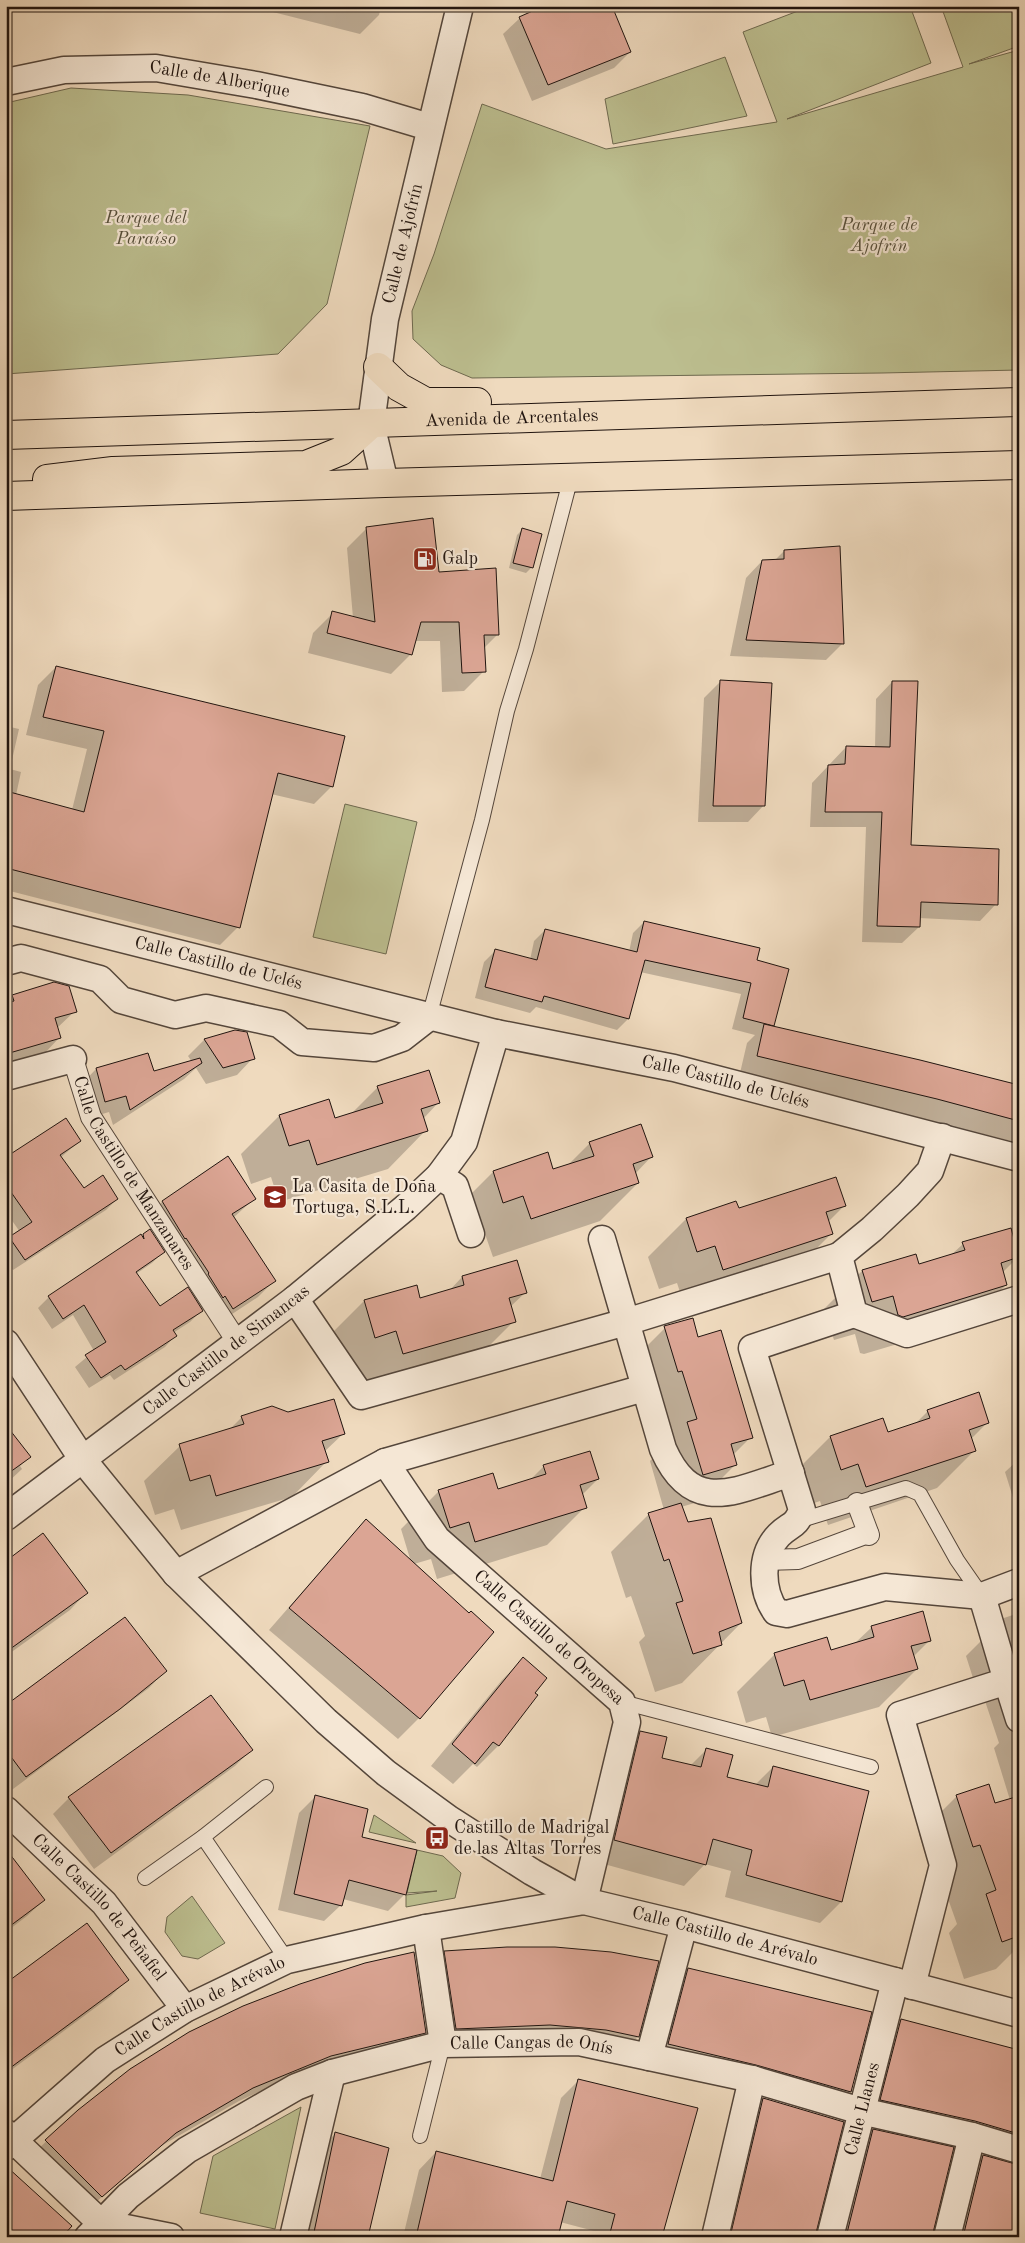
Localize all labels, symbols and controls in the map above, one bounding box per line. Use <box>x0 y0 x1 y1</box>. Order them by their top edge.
street label: Calle de Alberique <box>149 59 291 101</box>
street label: Calle de Ajofrín <box>380 181 426 306</box>
park label: Parque del Paraíso <box>104 209 188 248</box>
park label: Parque de Ajofrín <box>840 216 917 255</box>
street label: Avenida de Arcentales <box>425 407 599 430</box>
fuel station icon: Galp <box>412 546 438 572</box>
place label: Galp <box>442 550 478 568</box>
street label: Calle Castillo de Uclés <box>133 934 304 993</box>
street label: Calle Castillo de Uclés <box>640 1053 812 1112</box>
street label: Calle Castillo de Manzanares <box>70 1074 197 1274</box>
place label: La Casita de Doña Tortuga, S.L.L. <box>292 1178 436 1217</box>
school or university icon: La Casita de Doña Tortuga, S.L.L. <box>262 1184 288 1210</box>
street label: Calle Castillo de Simancas <box>139 1282 313 1419</box>
street label: Calle Castillo de Oropesa <box>470 1567 628 1708</box>
place label: Castillo de Madrigal de las Altas Torres <box>454 1819 610 1858</box>
bus stop icon: Castillo de Madrigal de las Altas Torres <box>424 1825 450 1851</box>
street label: Calle Castillo de Peñafiel <box>28 1831 169 1985</box>
street label: Calle Castillo de Arévalo <box>630 1904 820 1969</box>
street label: Calle Castillo de Arévalo <box>111 1953 288 2060</box>
street label: Calle Cangas de Onís <box>450 2033 615 2058</box>
street label: Calle Llanes <box>842 2060 883 2158</box>

